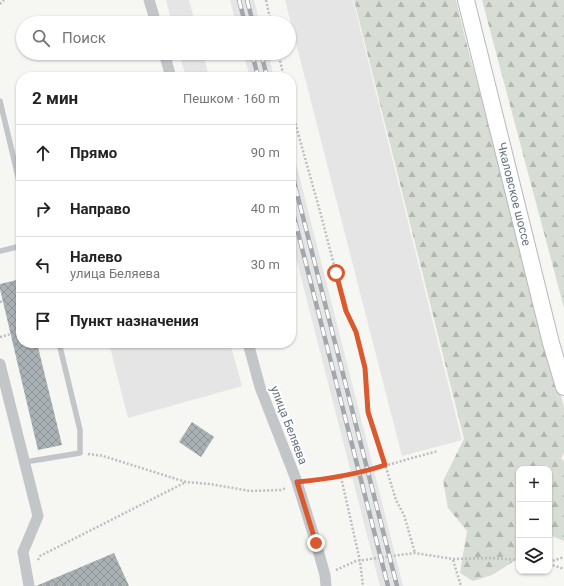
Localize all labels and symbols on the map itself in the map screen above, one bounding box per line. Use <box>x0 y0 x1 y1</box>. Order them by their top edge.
street label: Чкаловское шоссе <box>494 141 534 247</box>
route start <box>327 264 345 282</box>
street label: улица Беляева <box>268 384 310 466</box>
route end <box>307 534 325 552</box>

